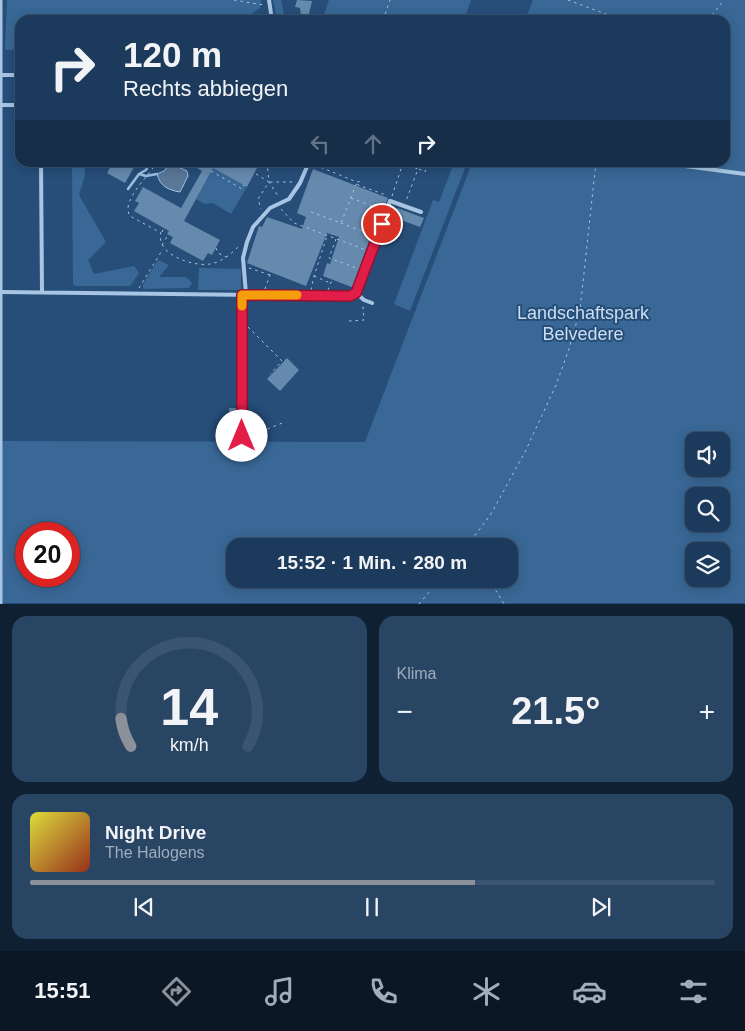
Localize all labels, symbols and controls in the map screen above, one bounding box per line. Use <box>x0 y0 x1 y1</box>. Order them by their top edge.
icon: right <box>40 35 105 100</box>
text: 120 m <box>123 35 222 74</box>
text: Rechts abbiegen <box>123 76 288 101</box>
icon: left <box>306 130 334 158</box>
icon: ahead <box>359 130 387 158</box>
icon: right <box>412 130 440 158</box>
pin <box>361 203 403 245</box>
icon: arrive <box>368 210 396 238</box>
park label: Landschaftspark Belvedere <box>517 303 650 344</box>
position arrow <box>215 409 267 461</box>
map controls <box>685 432 730 587</box>
button: sound <box>685 432 730 477</box>
button: search <box>685 487 730 532</box>
speed limit sign: 20 <box>15 522 80 587</box>
button: layers <box>685 542 730 587</box>
text: 15:52 · 1 Min. · 280 m <box>277 552 467 573</box>
text: Klima <box>397 665 437 682</box>
text: 14 <box>160 678 218 736</box>
text: 21.5° <box>511 690 600 732</box>
text: − <box>397 696 413 727</box>
text: + <box>699 696 715 727</box>
text: km/h <box>170 735 209 755</box>
text: Night Drive <box>105 822 206 843</box>
text: The Halogens <box>105 844 205 861</box>
icon: previous <box>130 893 158 921</box>
icon: pause <box>358 893 386 921</box>
icon: next <box>587 893 615 921</box>
icon: directions <box>159 974 194 1009</box>
icon: music <box>262 974 297 1009</box>
icon: phone <box>366 974 401 1009</box>
icon: climate <box>469 974 504 1009</box>
icon: car <box>572 974 607 1009</box>
icon: filters <box>676 974 711 1009</box>
text: 15:51 <box>34 978 90 1003</box>

